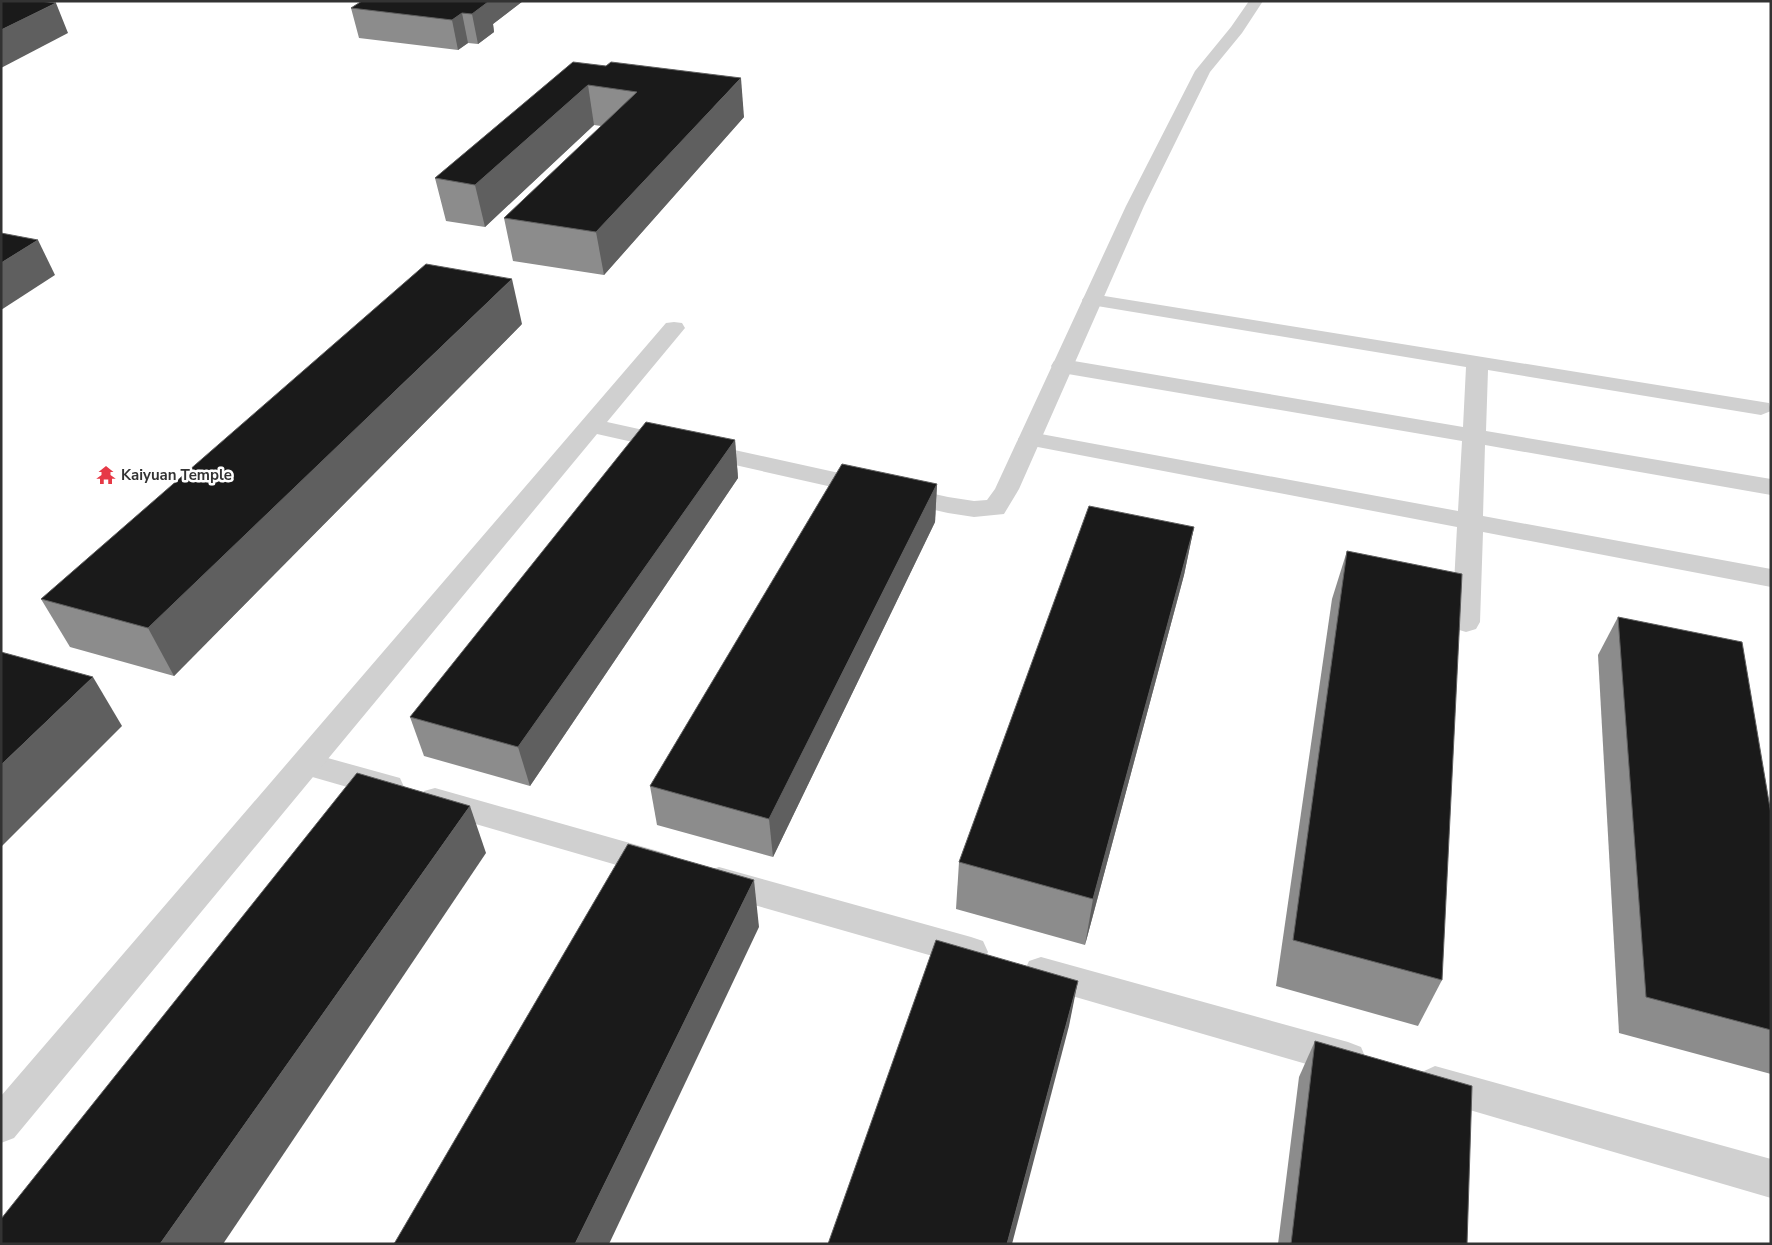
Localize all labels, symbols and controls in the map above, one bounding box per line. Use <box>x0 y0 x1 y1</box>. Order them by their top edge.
temple icon: Kaiyuan Temple <box>95 464 117 486</box>
place label: Kaiyuan Temple <box>121 465 232 485</box>

